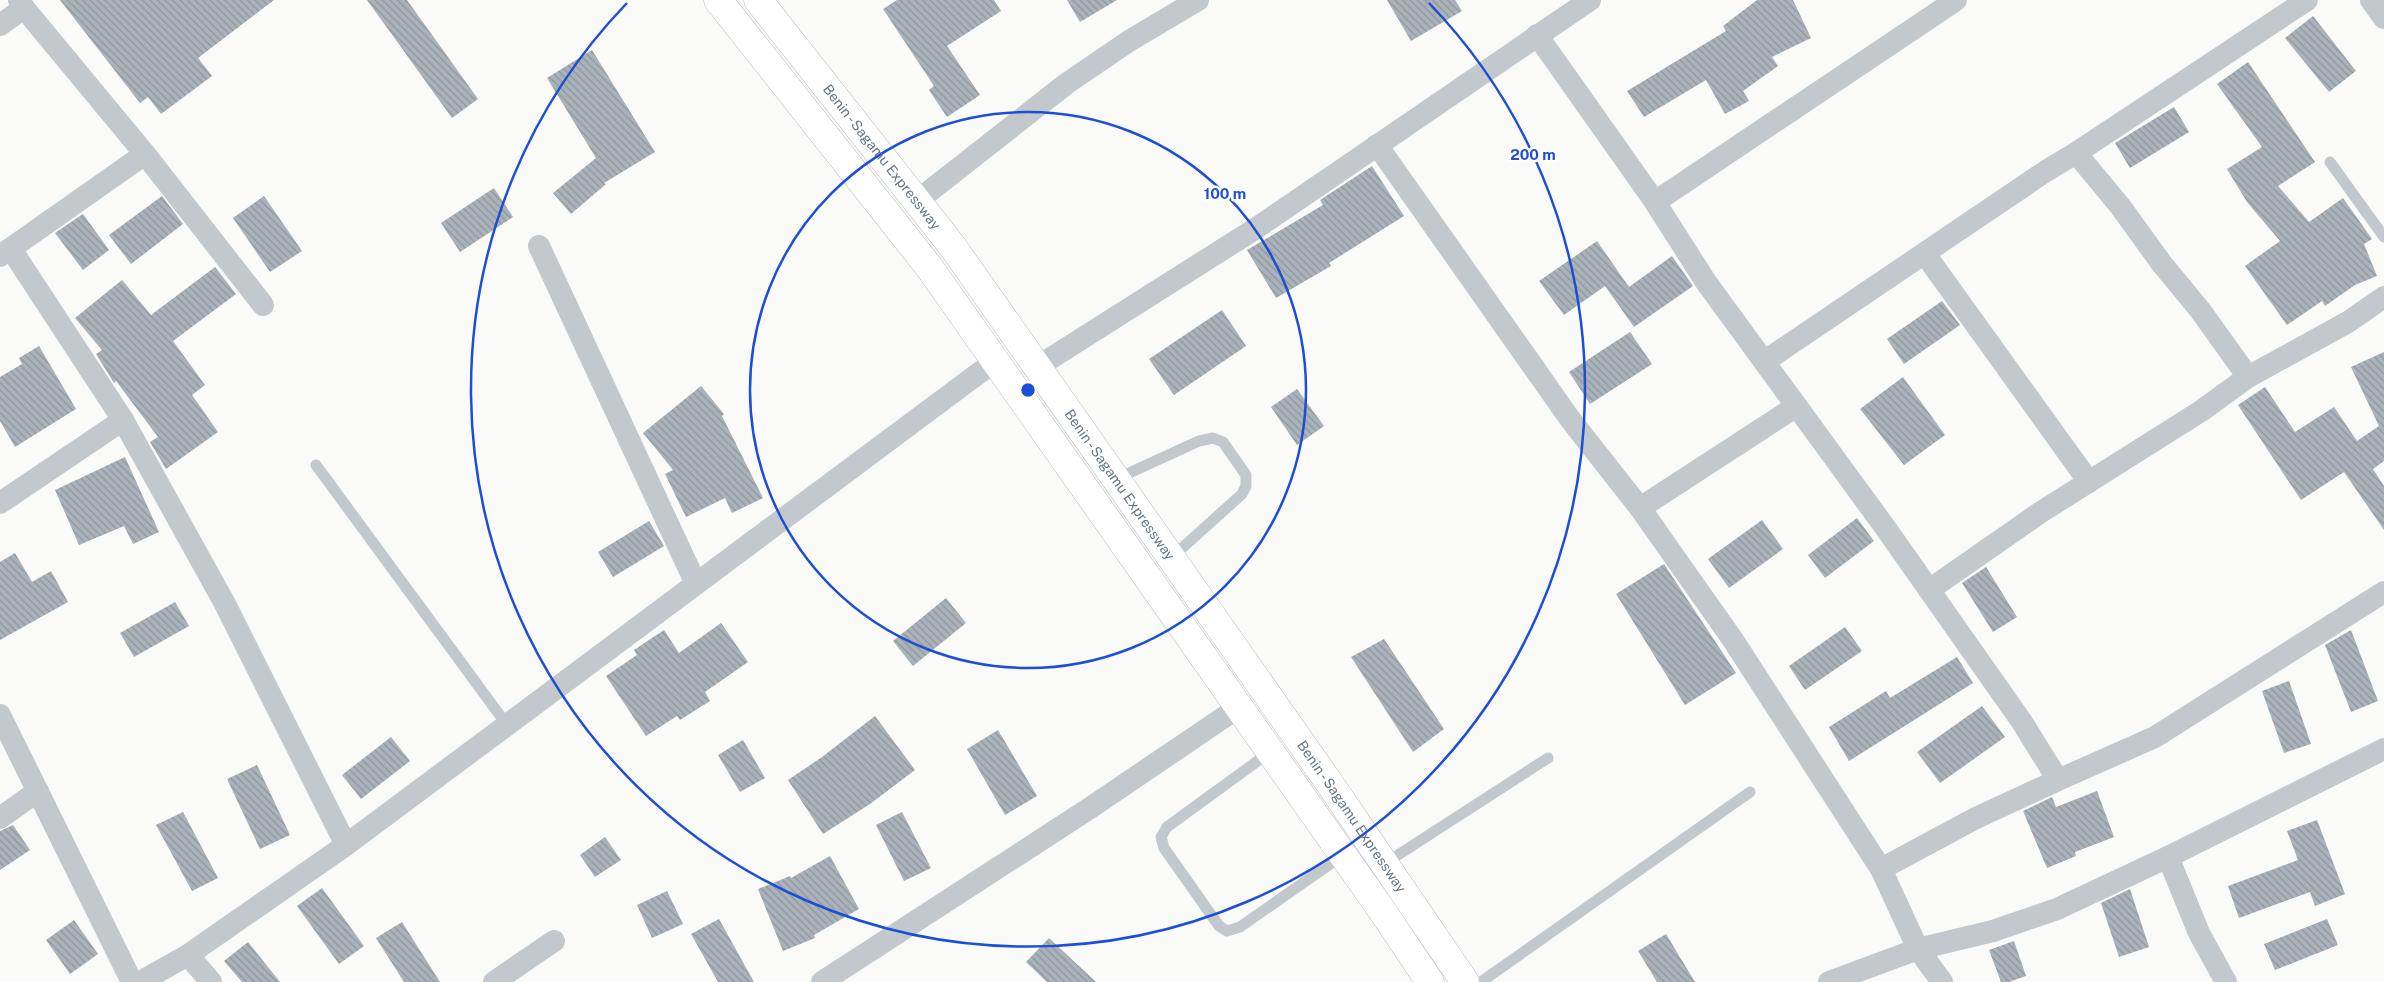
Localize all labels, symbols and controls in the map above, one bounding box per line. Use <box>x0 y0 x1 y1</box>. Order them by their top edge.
street label: Benin - Sagamu Expressway <box>820 81 944 233</box>
text: 200 m <box>1510 146 1556 163</box>
text: 100 m <box>1204 185 1246 202</box>
centre of rings <box>1019 381 1037 399</box>
street label: Benin - Sagamu Expressway <box>1061 406 1178 563</box>
street label: Benin - Sagamu Expressway <box>1294 738 1410 896</box>

